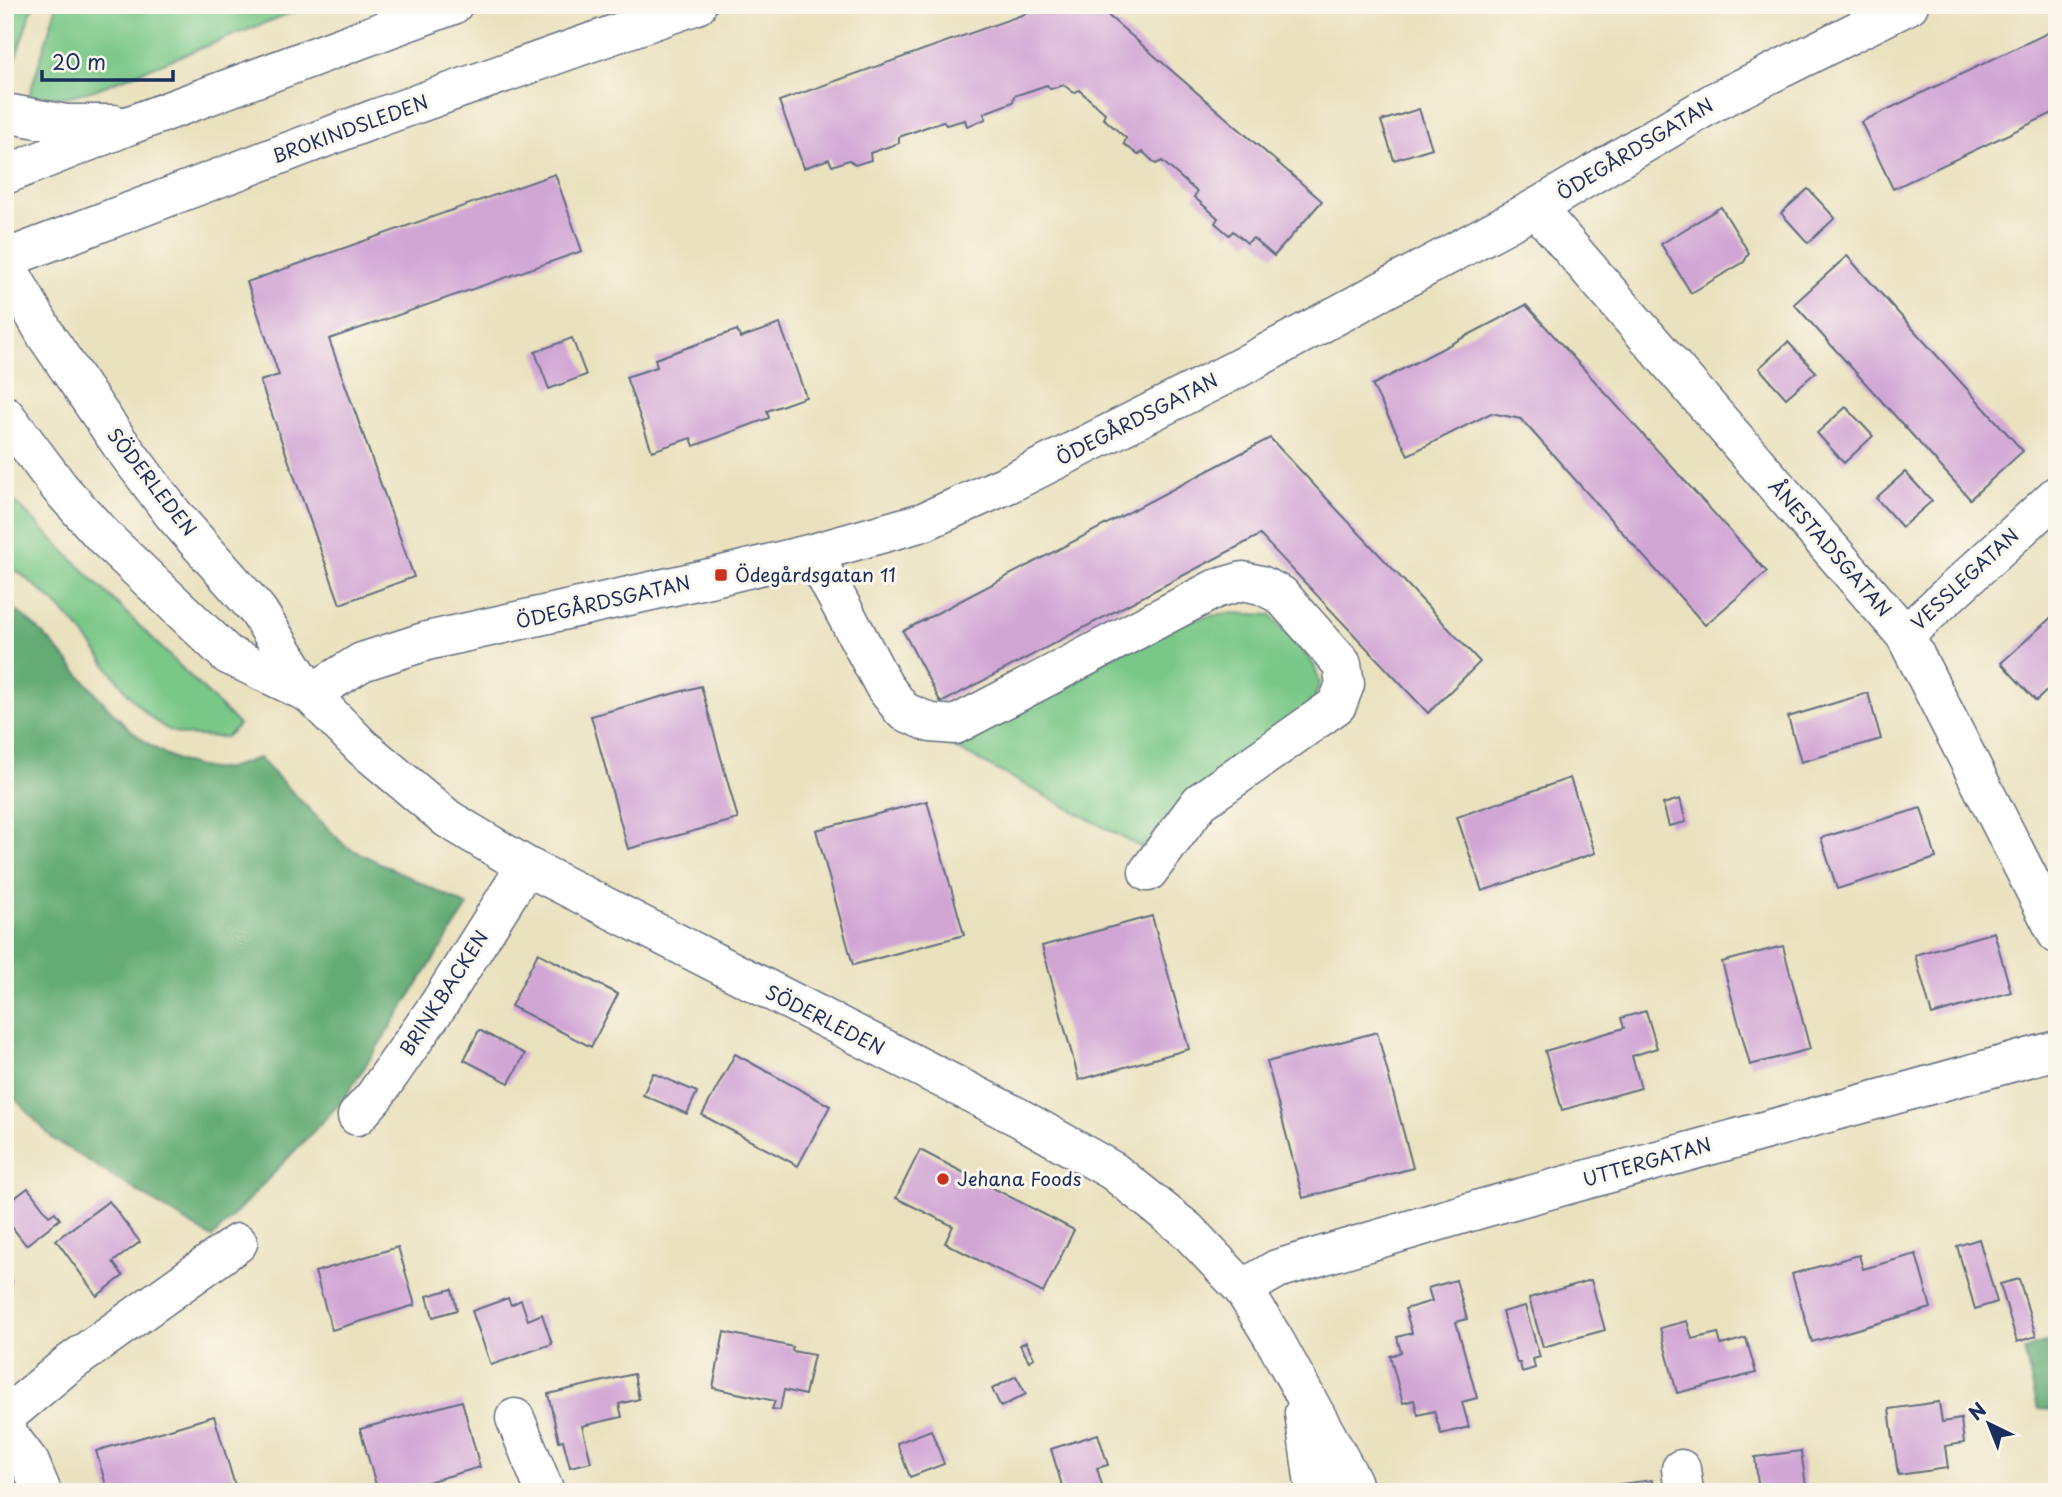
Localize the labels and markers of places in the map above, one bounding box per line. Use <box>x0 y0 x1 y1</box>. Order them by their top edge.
place label: Ödegårdsgatan 11 <box>735 560 896 588</box>
marker: Ödegårdsgatan 11 <box>713 567 729 583</box>
place label: Jehana Foods <box>957 1164 1081 1192</box>
marker: Jehana Foods <box>935 1171 951 1187</box>

